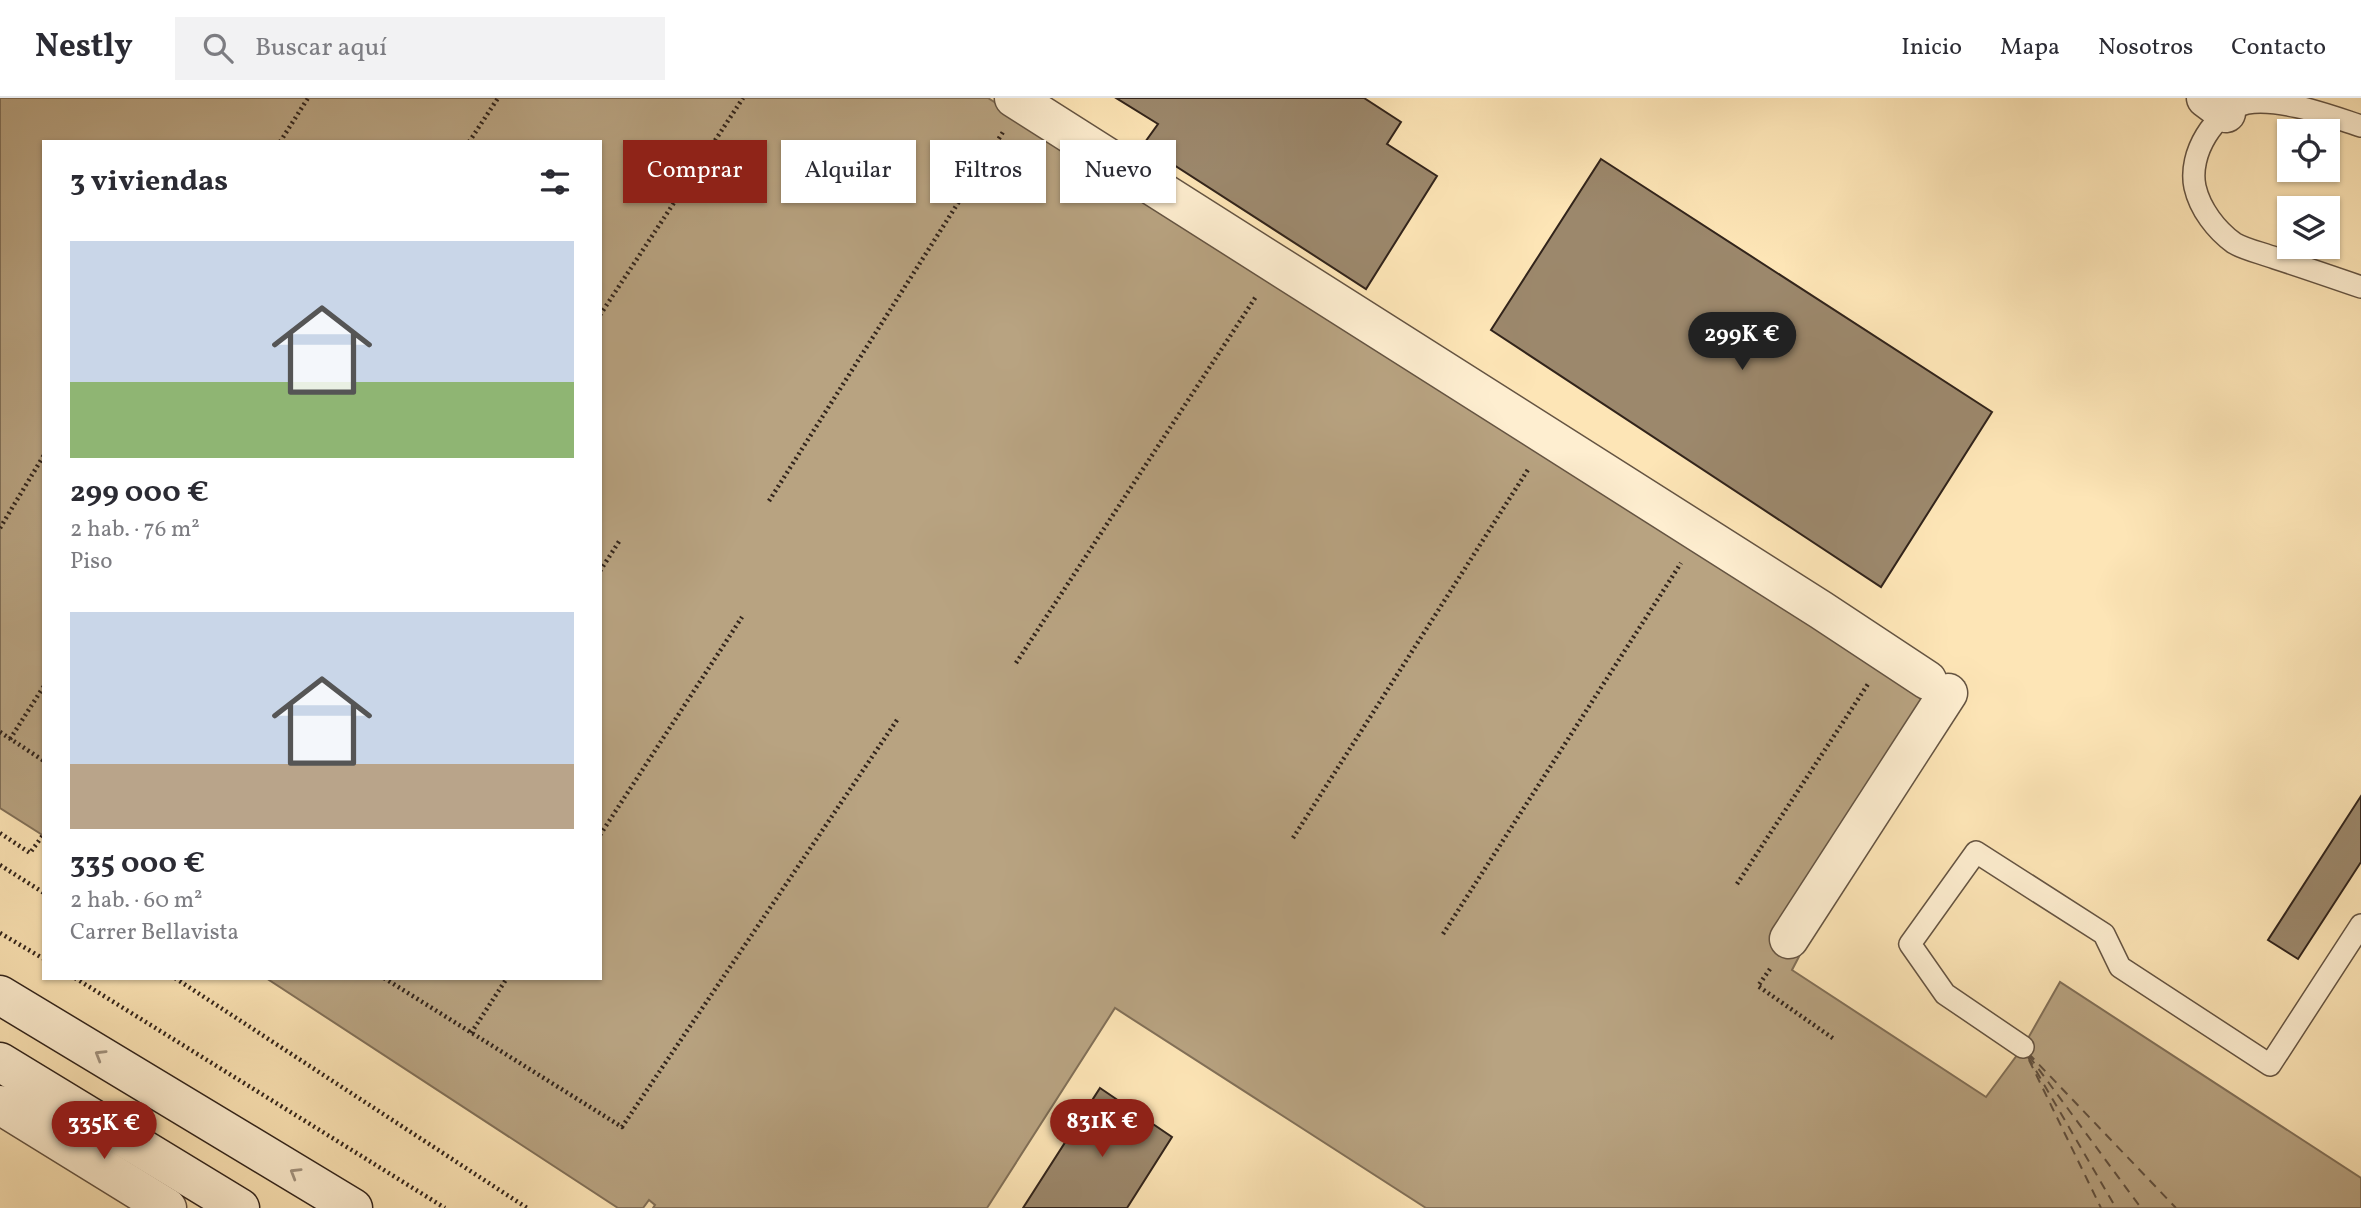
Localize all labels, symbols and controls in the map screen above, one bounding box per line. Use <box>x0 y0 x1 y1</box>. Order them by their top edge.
search box <box>175 17 665 80</box>
text: Nestly <box>35 25 133 71</box>
icon: search <box>199 29 237 67</box>
text: Buscar aquí <box>255 30 387 66</box>
text: Inicio <box>1901 31 1962 65</box>
text: Mapa <box>2000 31 2060 65</box>
text: Nosotros <box>2098 31 2193 65</box>
text: Contacto <box>2231 31 2326 65</box>
map controls <box>2277 119 2340 259</box>
button: locate <box>2277 119 2340 182</box>
chip: Comprar <box>623 140 767 203</box>
chip: Alquilar <box>781 140 916 203</box>
chip: Filtros <box>930 140 1046 203</box>
chip: Nuevo <box>1060 140 1176 203</box>
text: 3 viviendas <box>70 161 228 203</box>
icon: filters <box>536 163 574 201</box>
button: layers <box>2277 196 2340 259</box>
icon: home <box>259 287 385 413</box>
pin: 299K € <box>1685 313 1799 372</box>
text: 299K € <box>1704 319 1780 351</box>
text: 299 000 € <box>70 472 209 514</box>
text: 2 hab. · 76 m² <box>70 514 200 546</box>
text: Piso <box>70 546 112 578</box>
icon: home <box>259 658 385 784</box>
text: 335 000 € <box>70 843 205 885</box>
text: 2 hab. · 60 m² <box>70 885 203 917</box>
text: Carrer Bellavista <box>70 917 239 949</box>
one-way arrow <box>94 1051 107 1064</box>
pin: 831K € <box>1045 1100 1159 1159</box>
pin: 335K € <box>47 1102 161 1161</box>
text: 831K € <box>1066 1106 1138 1138</box>
text: 335K € <box>68 1108 140 1140</box>
one-way arrow <box>289 1168 302 1181</box>

